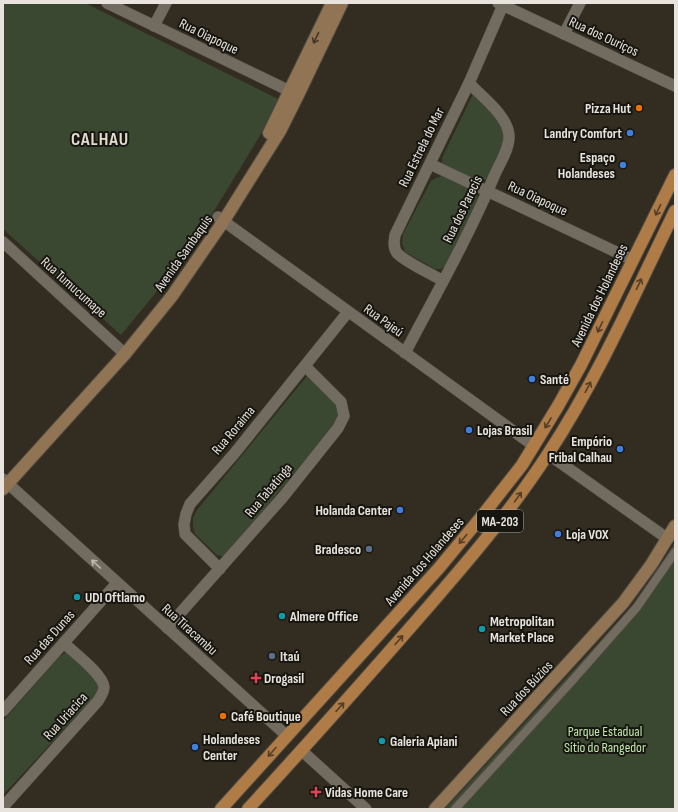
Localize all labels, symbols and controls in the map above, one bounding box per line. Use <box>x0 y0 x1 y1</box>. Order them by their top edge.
street label: Rua dos Ouriços <box>566 13 641 60</box>
street label: Rua Oiapoque <box>176 15 241 58</box>
one-way arrow <box>312 32 319 44</box>
place label: Pizza Hut <box>585 100 631 117</box>
marker: Pizza Hut <box>634 103 644 113</box>
street label: Rua Estrela do Mar <box>395 105 448 190</box>
place label: Landry Comfort <box>544 125 622 142</box>
marker: Landry Comfort <box>625 128 635 138</box>
district label: CALHAU <box>71 129 129 150</box>
place label: Espaço Holandeses <box>558 149 615 182</box>
marker: Espaço Holandeses <box>618 160 628 170</box>
street label: Rua dos Parecis <box>439 173 486 246</box>
street label: Rua Oiapoque <box>505 177 570 220</box>
one-way arrow <box>654 204 661 216</box>
street label: Avenida Sambaquis <box>150 212 216 296</box>
street label: Avenida dos Holandeses <box>567 241 632 350</box>
street label: Rua Tumucumape <box>37 253 110 321</box>
one-way arrow <box>636 278 643 290</box>
street label: Rua Pajeú <box>360 300 407 341</box>
one-way arrow <box>596 320 603 332</box>
place label: Santé <box>540 371 569 388</box>
marker: Santé <box>527 374 537 384</box>
one-way arrow <box>584 381 592 393</box>
street label: Rua Roraima <box>208 403 259 458</box>
one-way arrow <box>543 417 551 429</box>
place label: Lojas Brasil <box>477 422 532 439</box>
marker: Lojas Brasil <box>464 425 474 435</box>
place label: Empório Fribal Calhau <box>549 433 612 466</box>
marker: Empório Fribal Calhau <box>615 444 625 454</box>
street label: Rua Tabatinga <box>241 460 296 521</box>
one-way arrow <box>514 492 522 503</box>
place label: Holanda Center <box>315 502 393 519</box>
marker: Holanda Center <box>395 505 405 515</box>
road number: MA-203 <box>477 510 523 532</box>
street label: Avenida dos Holandeses <box>381 514 467 610</box>
place label: Loja VOX <box>566 526 609 543</box>
marker: Loja VOX <box>553 529 563 539</box>
one-way arrow <box>459 534 468 545</box>
place label: Bradesco <box>315 541 361 558</box>
marker: Bradesco <box>364 544 374 554</box>
one-way arrow <box>91 559 101 568</box>
place label: UDI Oftlamo <box>85 589 145 606</box>
marker: UDI Oftlamo <box>72 592 82 602</box>
street label: Rua Tiracambu <box>158 600 221 659</box>
street label: Rua das Dunas <box>20 607 78 668</box>
place label: Almere Office <box>289 608 358 625</box>
marker: Almere Office <box>277 611 287 621</box>
place label: Metropolitan Market Place <box>490 613 554 646</box>
marker: Metropolitan Market Place <box>477 624 487 634</box>
one-way arrow <box>395 635 404 645</box>
place label: Itaú <box>280 648 300 665</box>
marker: Itaú <box>267 651 277 661</box>
street label: Rua dos Búzios <box>496 657 556 720</box>
place label: Drogasil <box>264 670 304 687</box>
marker: Drogasil <box>251 673 261 683</box>
street label: Rua Uriacica <box>40 689 91 744</box>
one-way arrow <box>335 702 344 713</box>
place label: Café Boutique <box>231 708 301 725</box>
marker: Café Boutique <box>218 711 228 721</box>
park label: Parque Estadual Sítio do Rangedor <box>564 723 646 756</box>
place label: Holandeses Center <box>203 731 260 764</box>
place label: Galeria Apiani <box>390 733 458 750</box>
marker: Galeria Apiani <box>377 736 387 746</box>
marker: Holandeses Center <box>190 742 200 752</box>
one-way arrow <box>268 747 277 757</box>
place label: Vidas Home Care <box>325 784 408 801</box>
marker: Vidas Home Care <box>310 786 322 798</box>

